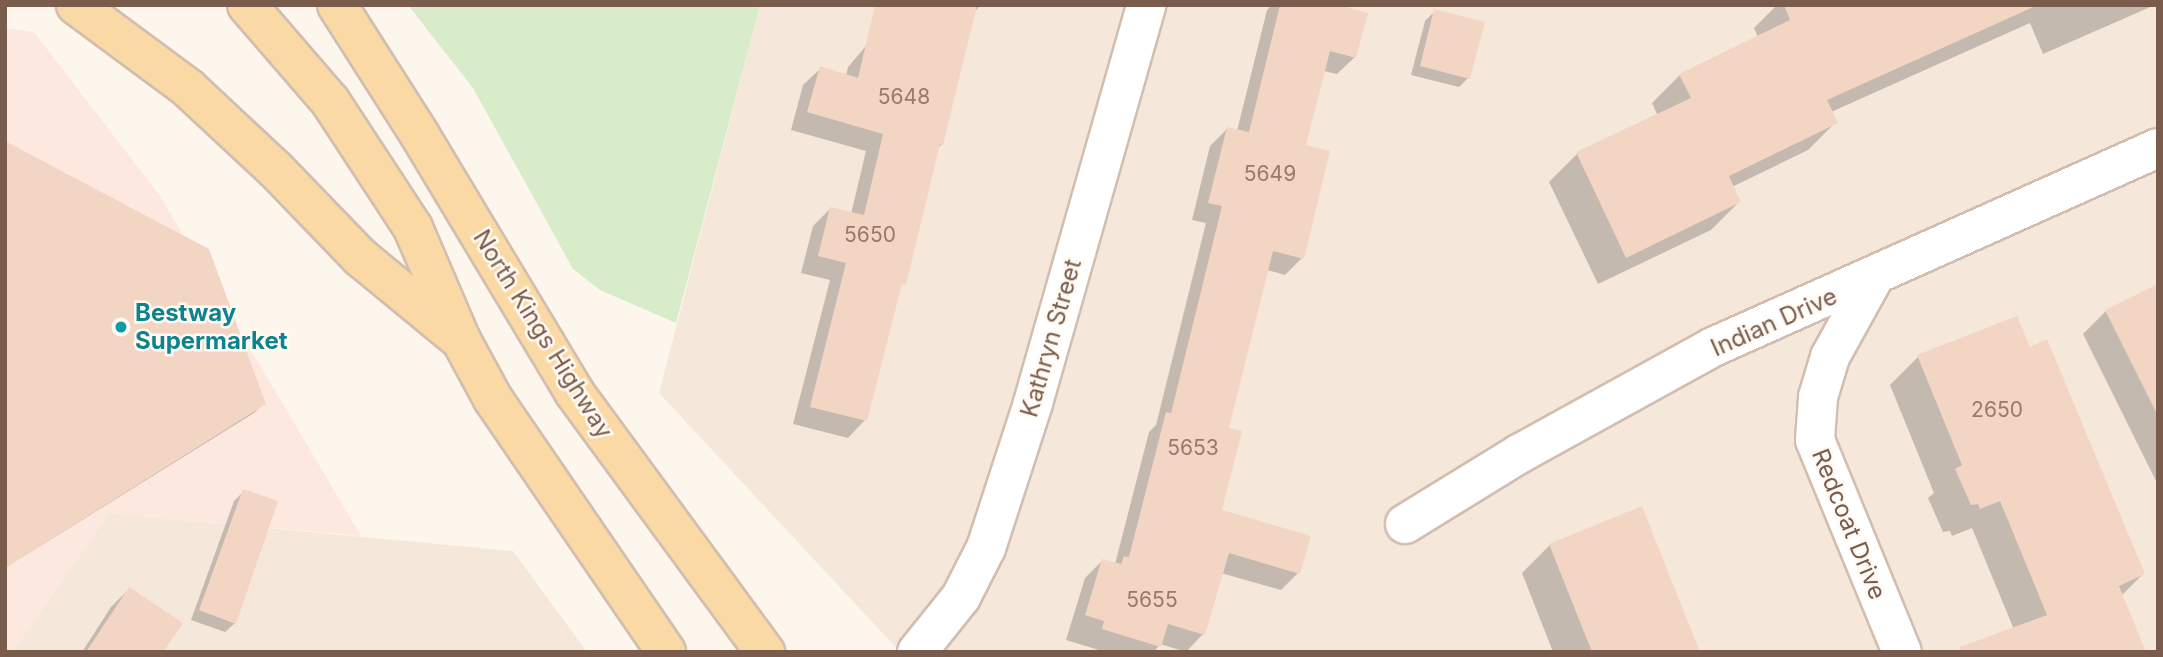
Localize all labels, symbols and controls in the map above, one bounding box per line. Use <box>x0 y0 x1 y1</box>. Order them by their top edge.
house number: 5648 <box>878 84 930 110</box>
house number: 5649 <box>1244 161 1296 187</box>
house number: 5650 <box>844 222 896 248</box>
street label: North Kings Highway <box>467 225 619 443</box>
street label: Kathryn Street <box>1015 256 1087 420</box>
street label: Indian Drive <box>1706 281 1842 363</box>
place label: Bestway Supermarket <box>135 299 287 355</box>
marker: Bestway Supermarket <box>113 319 129 335</box>
house number: 2650 <box>1971 397 2023 423</box>
house number: 5653 <box>1167 435 1219 461</box>
street label: Redcoat Drive <box>1806 445 1892 603</box>
house number: 5655 <box>1126 587 1178 613</box>

